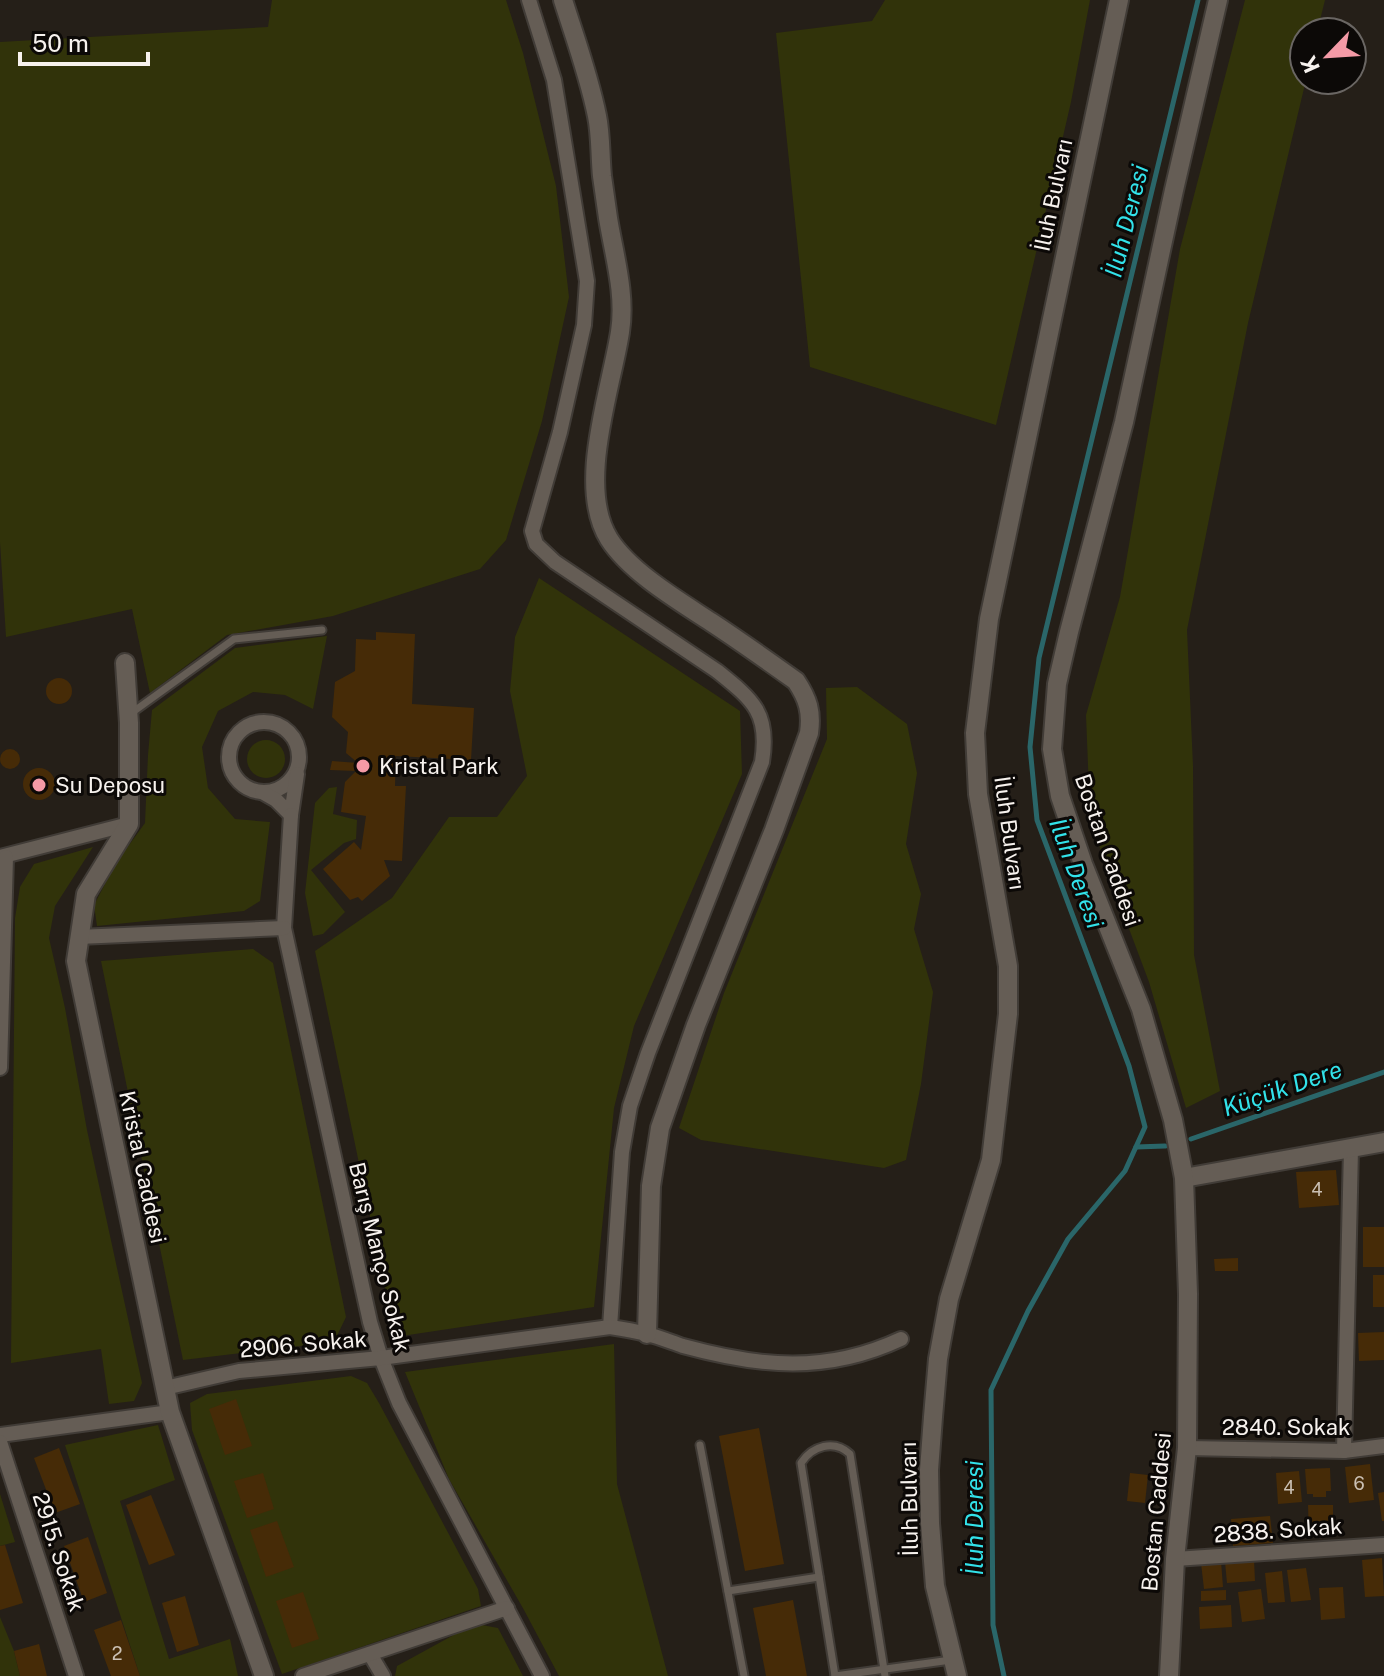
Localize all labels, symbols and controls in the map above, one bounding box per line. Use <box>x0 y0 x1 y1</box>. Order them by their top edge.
scale bar <box>20 16 148 66</box>
north arrow <box>1288 16 1368 96</box>
text: 50 m <box>32 29 89 57</box>
text: K <box>1295 52 1325 77</box>
street label: İluh Bulvarı <box>1027 136 1078 254</box>
water label: İluh Deresi <box>1098 162 1154 280</box>
place label: Kristal Park <box>379 753 499 779</box>
marker: Kristal Park <box>354 757 372 775</box>
street label: Bostan Caddesi <box>1070 771 1146 929</box>
place label: Su Deposu <box>55 772 165 798</box>
street label: İluh Bulvarı <box>989 774 1032 891</box>
marker: Su Deposu <box>30 776 48 794</box>
water label: İluh Deresi <box>1044 814 1110 932</box>
water label: Küçük Dere <box>1219 1054 1345 1122</box>
street label: Kristal Caddesi <box>114 1088 172 1246</box>
street label: Barış Manço Sokak <box>344 1159 416 1355</box>
house number: 4 <box>1311 1179 1323 1200</box>
street label: 2906. Sokak <box>238 1325 368 1363</box>
street label: 2840. Sokak <box>1222 1414 1350 1440</box>
street label: Bostan Caddesi <box>1136 1432 1176 1592</box>
street label: İluh Bulvarı <box>894 1442 923 1556</box>
water label: İluh Deresi <box>960 1460 988 1576</box>
house number: 6 <box>1353 1473 1365 1494</box>
house number: 4 <box>1283 1477 1295 1498</box>
street label: 2915. Sokak <box>28 1489 90 1615</box>
street label: 2838. Sokak <box>1213 1513 1343 1547</box>
house number: 2 <box>112 1643 122 1664</box>

